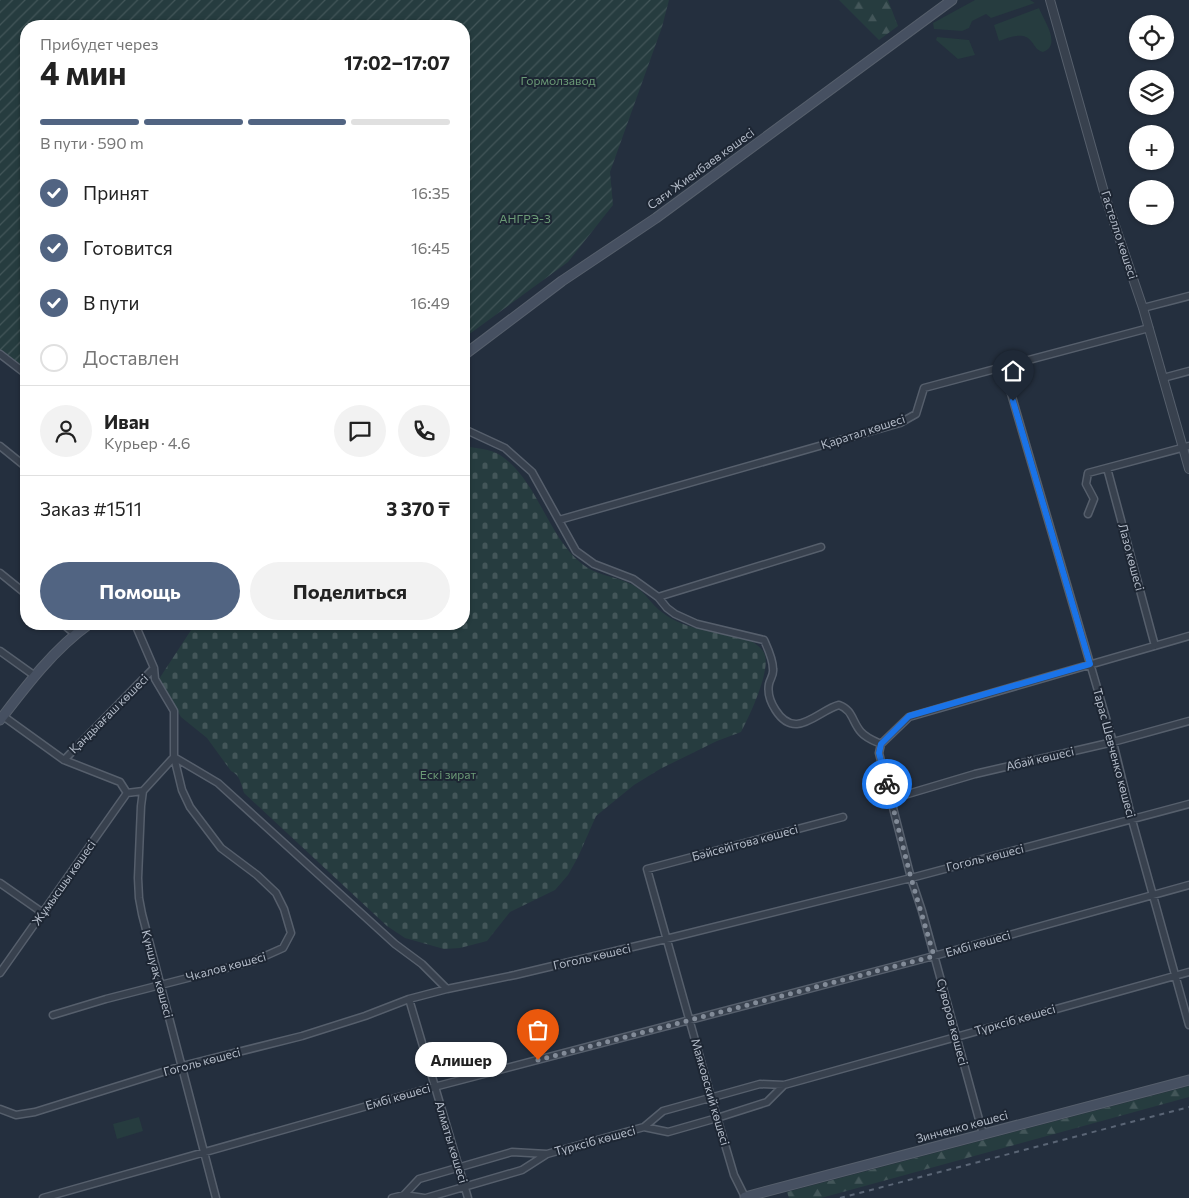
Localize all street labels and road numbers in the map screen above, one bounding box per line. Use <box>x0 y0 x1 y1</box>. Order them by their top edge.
street label: Сағи Жиенбаев көшесі <box>644 125 757 212</box>
street label: Гастелло көшесі <box>1099 189 1141 280</box>
street label: Қаратал көшесі <box>819 411 907 451</box>
street label: Лазо көшесі <box>1116 522 1148 592</box>
street label: Қандыағаш көшесі <box>66 671 151 756</box>
street label: Тарас Шевченко көшесі <box>1091 687 1139 819</box>
street label: Абай көшесі <box>1004 743 1075 773</box>
street label: Бәйсейітова көшесі <box>690 821 799 863</box>
street label: Жұмысшы көшесі <box>29 837 98 928</box>
street label: Гоголь көшесі <box>945 841 1025 873</box>
street label: Ембі көшесі <box>944 927 1012 959</box>
street label: Күншуақ көшесі <box>139 928 176 1019</box>
street label: Гоголь көшесі <box>552 940 632 972</box>
street label: Чкалов көшесі <box>184 949 267 983</box>
street label: Суворов көшесі <box>935 977 971 1067</box>
street label: Түрксіб көшесі <box>973 1001 1057 1037</box>
street label: Маяковский көшесі <box>689 1037 733 1147</box>
street label: Гоголь көшесі <box>162 1044 242 1078</box>
street label: Ембі көшесі <box>364 1080 432 1112</box>
street label: Алматы көшесі <box>433 1099 471 1185</box>
street label: Зинченко көшесі <box>914 1107 1009 1145</box>
street label: Түрксіб көшесі <box>553 1122 637 1158</box>

